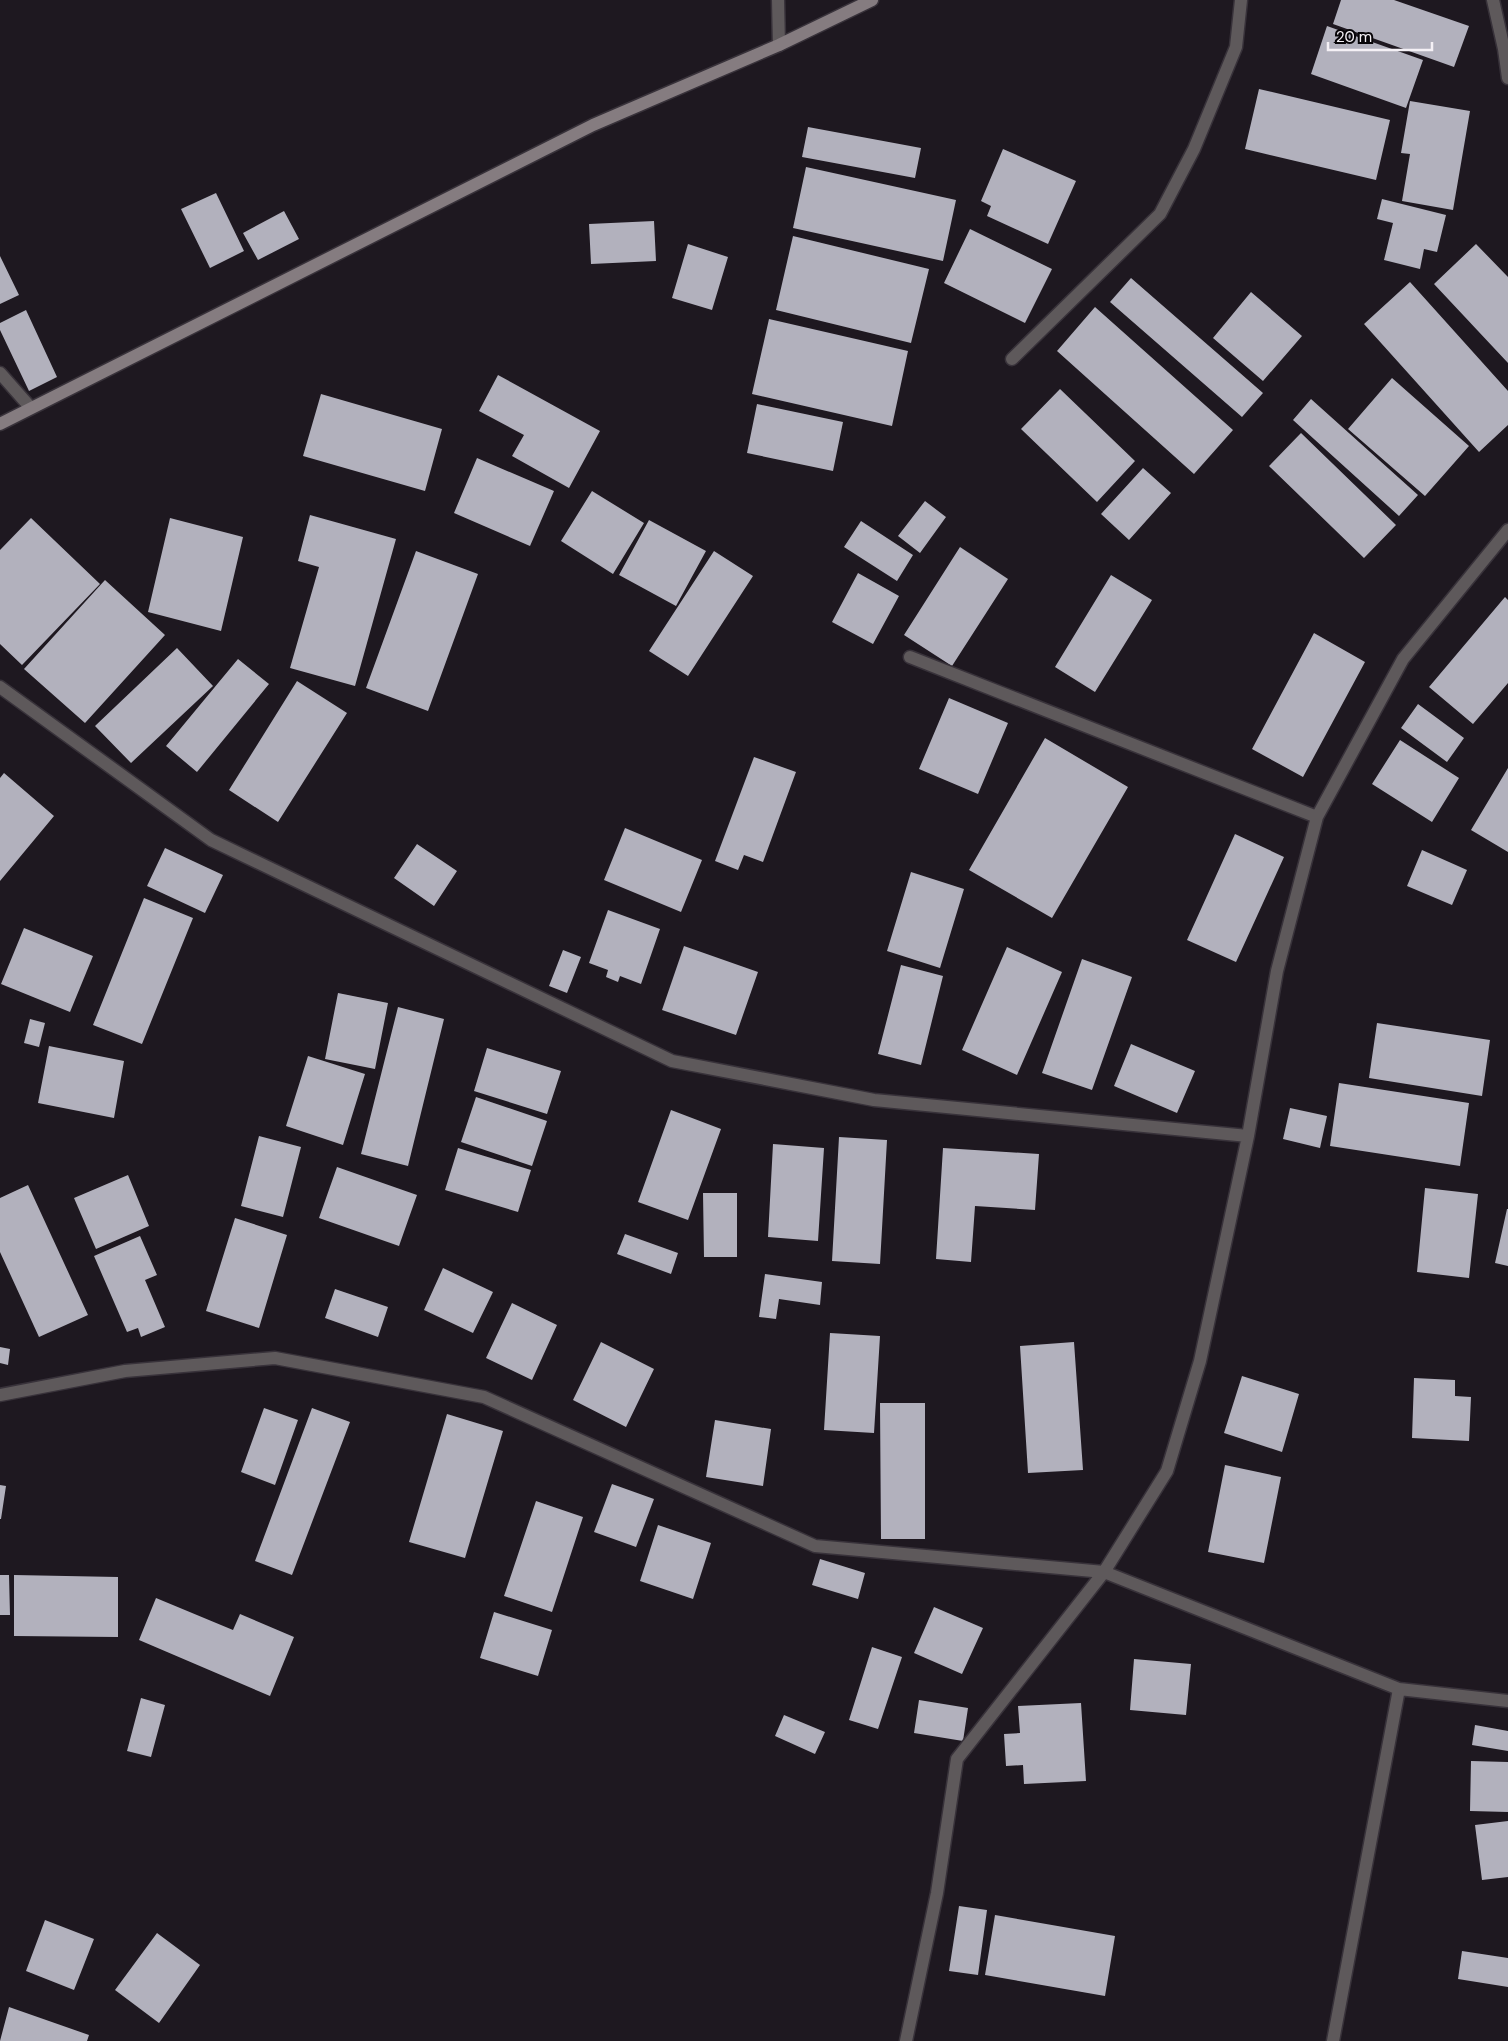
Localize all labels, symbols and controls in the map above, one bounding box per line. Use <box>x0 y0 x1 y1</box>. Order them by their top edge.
scale bar <box>1328 20 1432 52</box>
text: 20 m <box>1336 27 1372 47</box>

